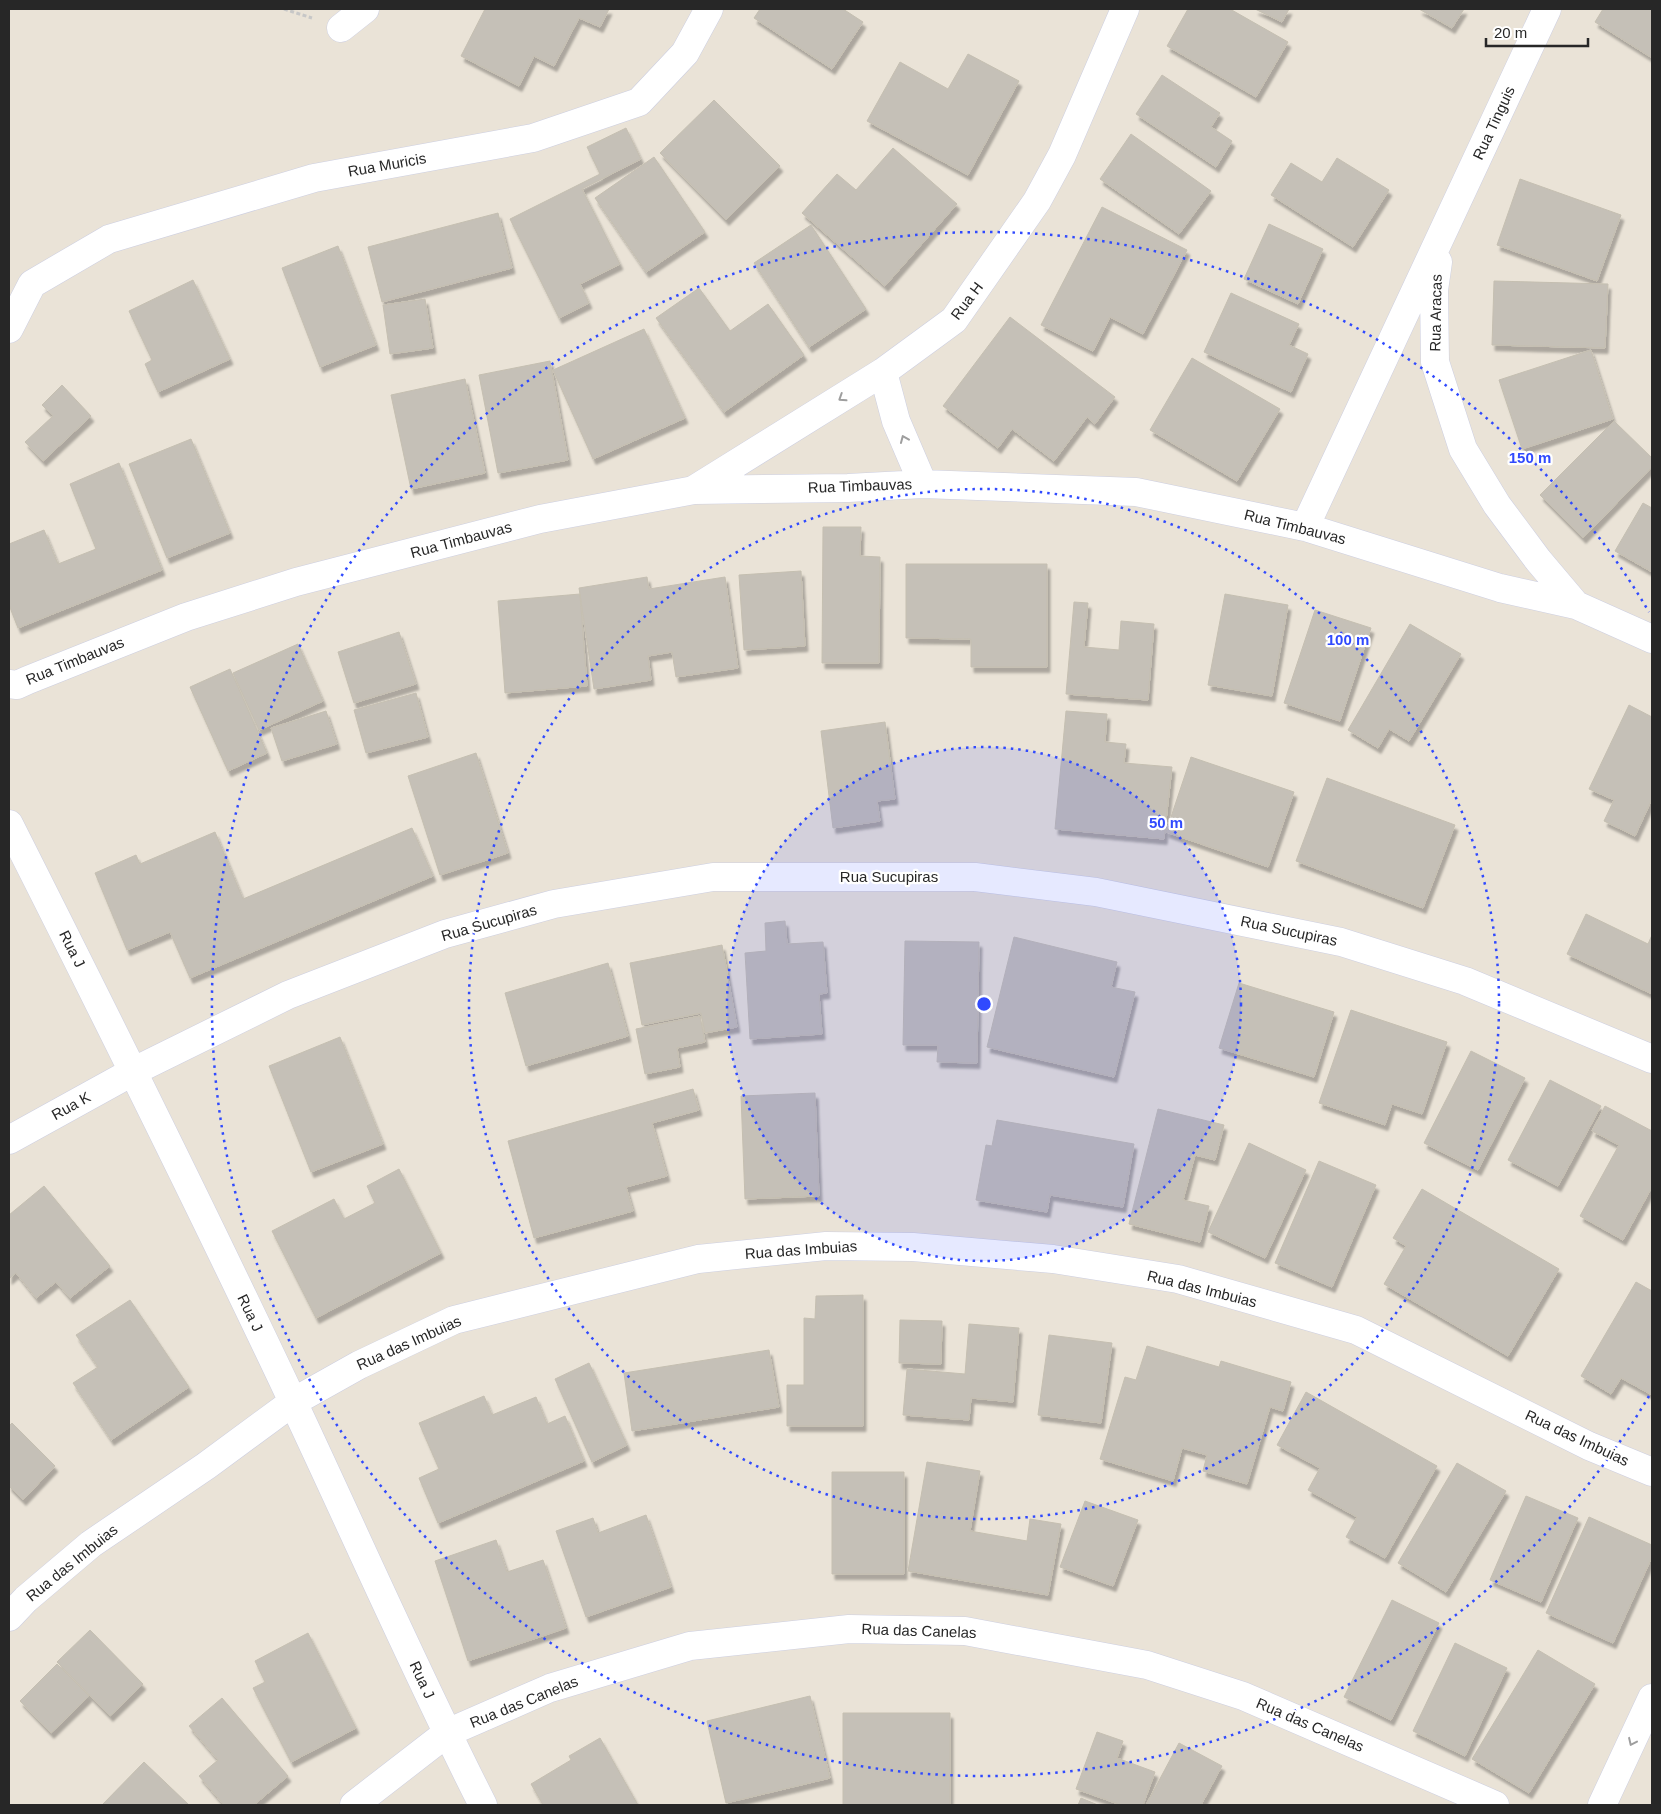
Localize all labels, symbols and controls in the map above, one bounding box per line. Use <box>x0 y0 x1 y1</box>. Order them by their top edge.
scale bar <box>1486 15 1588 47</box>
text: 20 m <box>1494 24 1527 41</box>
street label: Rua Tinguis <box>1469 83 1518 162</box>
street label: Rua Muricis <box>346 149 427 180</box>
street label: Rua Aracas <box>1426 274 1445 352</box>
street label: Rua H <box>947 279 986 323</box>
one-way arrow <box>838 392 847 402</box>
one-way arrow <box>899 435 910 444</box>
text: 150 m <box>1509 449 1551 466</box>
street label: Rua Timbauvas <box>808 475 912 496</box>
street label: Rua Timbauvas <box>1243 506 1348 547</box>
street label: Rua Timbauvas <box>408 518 513 561</box>
text: 100 m <box>1327 631 1369 648</box>
street label: Rua Timbauvas <box>23 633 126 688</box>
text: 50 m <box>1149 814 1183 831</box>
street label: Rua Sucupiras <box>840 868 938 885</box>
street label: Rua Sucupiras <box>439 901 538 944</box>
street label: Rua Sucupiras <box>1239 912 1339 949</box>
street label: Rua J <box>56 927 89 970</box>
centre of rings <box>975 995 993 1013</box>
street label: Rua K <box>48 1088 93 1123</box>
street label: Rua das Imbuias <box>744 1237 858 1262</box>
street label: Rua das Imbuias <box>1145 1267 1259 1310</box>
street label: Rua J <box>234 1291 267 1334</box>
street label: Rua das Imbuias <box>354 1312 464 1373</box>
street label: Rua das Imbuias <box>1523 1406 1632 1469</box>
street label: Rua das Imbuias <box>23 1521 121 1605</box>
street label: Rua das Canelas <box>861 1620 977 1641</box>
street label: Rua J <box>406 1658 438 1701</box>
street label: Rua das Canelas <box>467 1672 580 1731</box>
street label: Rua das Canelas <box>1254 1694 1366 1755</box>
one-way arrow <box>1627 1737 1638 1746</box>

